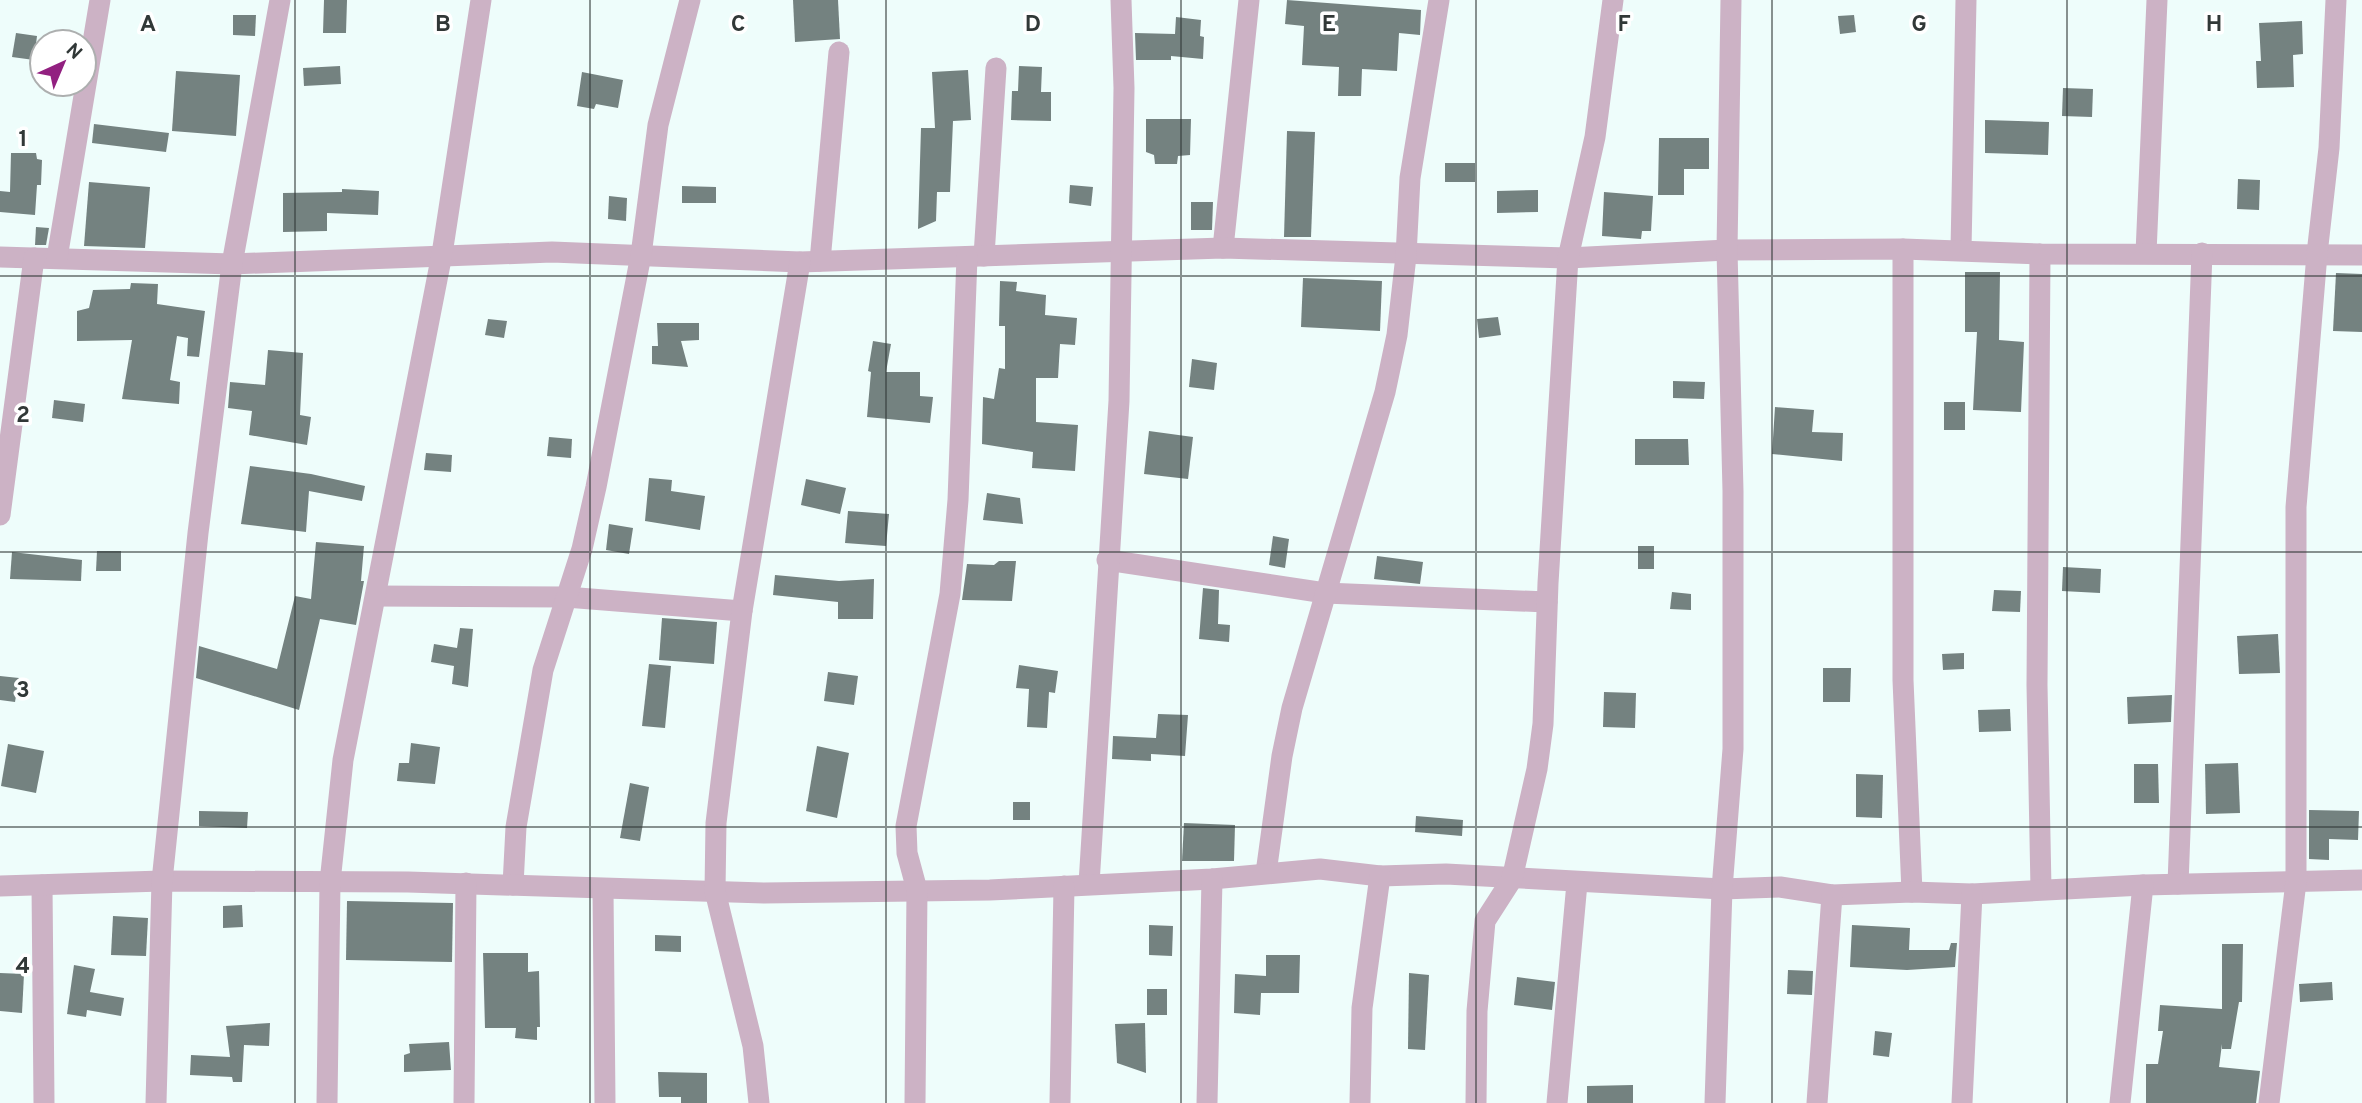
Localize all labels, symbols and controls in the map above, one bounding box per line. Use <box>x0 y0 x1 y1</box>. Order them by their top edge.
text: A <box>140 11 156 40</box>
text: B <box>435 11 451 40</box>
text: C <box>731 11 745 40</box>
text: D <box>1025 11 1041 40</box>
text: E <box>1322 11 1336 40</box>
text: F <box>1617 11 1631 40</box>
text: G <box>1911 11 1927 40</box>
text: H <box>2206 11 2222 40</box>
north arrow <box>28 28 98 98</box>
text: N <box>60 39 87 66</box>
text: 1 <box>18 126 28 155</box>
text: 2 <box>16 402 30 431</box>
text: 3 <box>16 677 30 706</box>
text: 4 <box>16 953 30 982</box>

